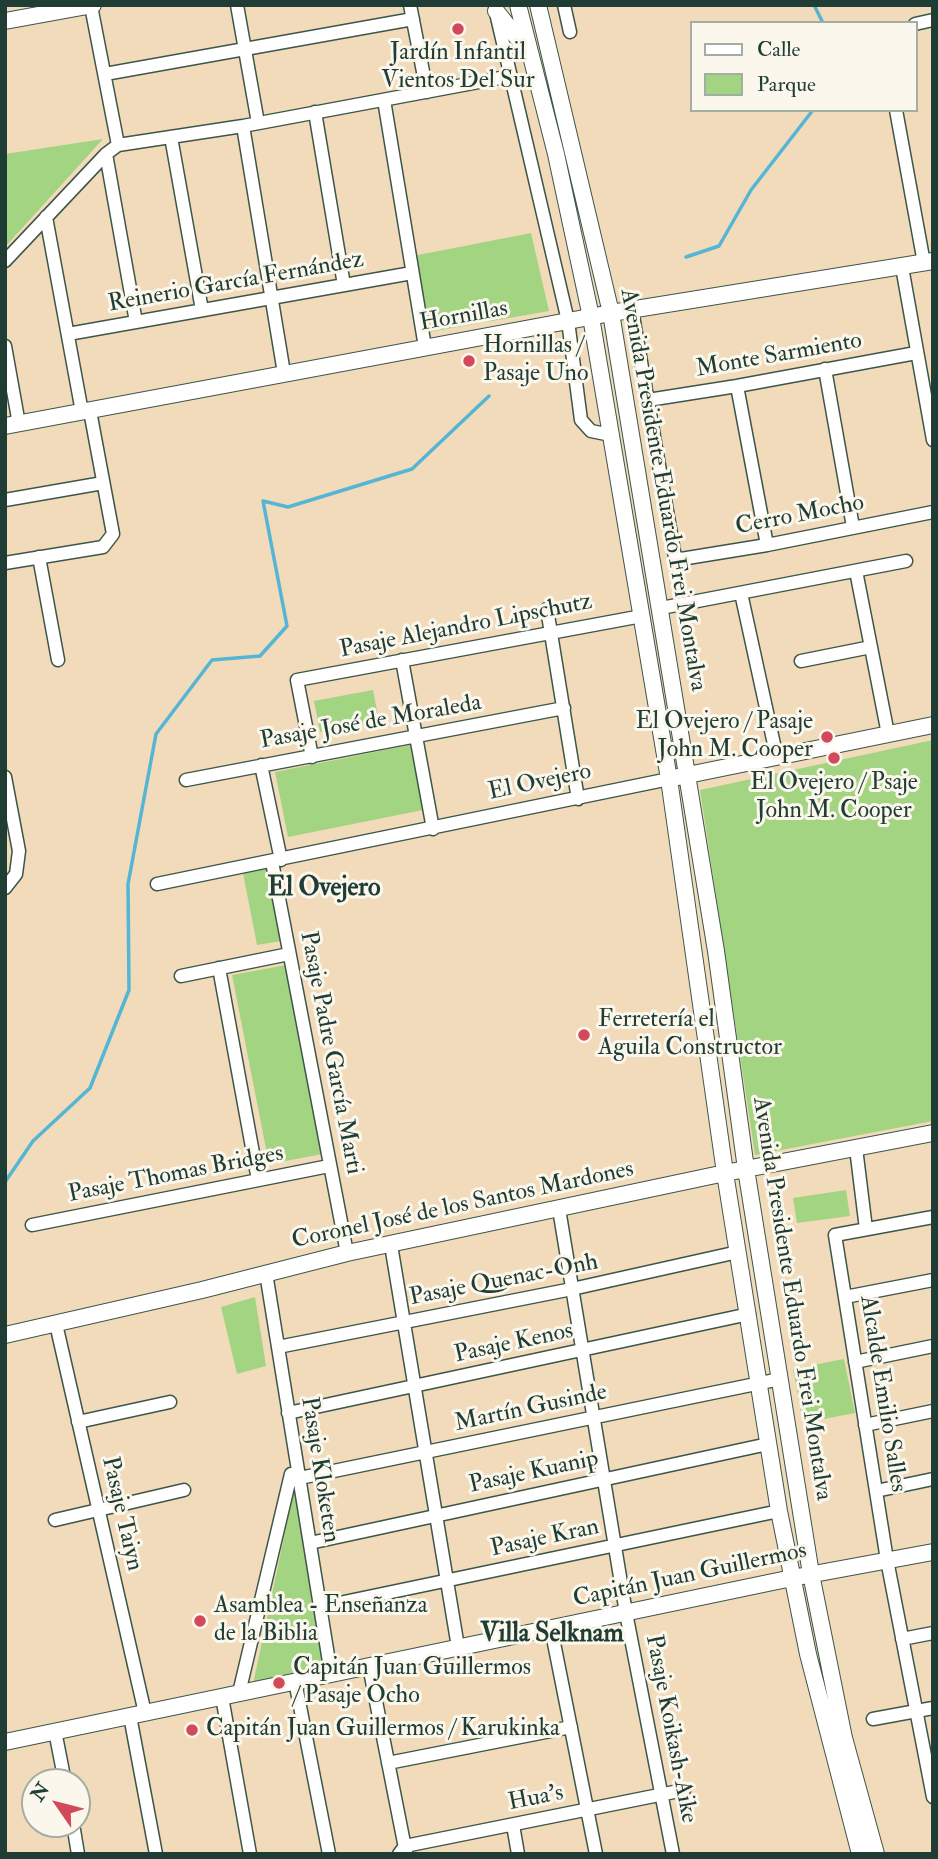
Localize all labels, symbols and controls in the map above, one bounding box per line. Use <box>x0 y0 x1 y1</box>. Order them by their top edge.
marker: Jardín Infantil Vientos Del Sur <box>450 21 466 37</box>
legend <box>690 21 917 112</box>
text: Calle <box>757 36 800 63</box>
place label: Jardín Infantil Vientos Del Sur <box>381 40 535 96</box>
text: Parque <box>757 71 816 98</box>
street label: Reinerio García Fernández <box>106 246 366 320</box>
street label: Avenida Presidente Eduardo Frei Montalva <box>612 287 712 693</box>
street label: Hornillas <box>418 295 510 339</box>
street label: Monte Sarmiento <box>694 327 864 385</box>
place label: Hornillas / Pasaje Uno <box>483 333 588 389</box>
marker: Hornillas / Pasaje Uno <box>461 353 477 369</box>
street label: Cerro Mocho <box>733 489 867 543</box>
street label: Pasaje Alejandro Lipschutz <box>337 588 595 666</box>
street label: Pasaje José de Moraleda <box>258 689 484 757</box>
place label: El Ovejero / Pasaje John M. Cooper <box>635 709 813 765</box>
marker: El Ovejero / Pasaje John M. Cooper <box>819 729 835 745</box>
marker: El Ovejero / Psaje John M. Cooper <box>826 750 842 766</box>
street label: El Ovejero <box>486 758 594 808</box>
place label: El Ovejero / Psaje John M. Cooper <box>750 770 918 826</box>
district label: El Ovejero <box>268 873 380 905</box>
street label: Pasaje Padre García Marti <box>292 929 368 1177</box>
place label: Ferretería el Aguila Constructor <box>598 1007 782 1063</box>
marker: Ferretería el Aguila Constructor <box>576 1027 592 1043</box>
street label: Avenida Presidente Eduardo Frei Montalva <box>745 1095 837 1503</box>
street label: Pasaje Thomas Bridges <box>66 1140 286 1210</box>
street label: Coronel José de los Santos Mardones <box>289 1156 637 1256</box>
street label: Pasaje Quenac-Onh <box>407 1249 601 1313</box>
street label: Alcalde Emilio Salles <box>852 1294 912 1494</box>
street label: Pasaje Kenos <box>452 1317 576 1371</box>
street label: Martín Gusinde <box>452 1379 610 1439</box>
street label: Pasaje Kloketen <box>293 1395 345 1545</box>
street label: Pasaje Kuanip <box>467 1445 601 1501</box>
street label: Pasaje Taiyn <box>94 1454 148 1574</box>
street label: Pasaje Kran <box>488 1513 602 1565</box>
street label: Capitán Juan Guillermos <box>571 1537 809 1615</box>
place label: Asamblea - Enseñanza de la Biblia <box>214 1593 428 1649</box>
marker: Asamblea - Enseñanza de la Biblia <box>192 1613 208 1629</box>
district label: Villa Selknam <box>480 1619 624 1651</box>
street label: Pasaje Koikash-Aike <box>638 1632 702 1826</box>
place label: Capitán Juan Guillermos / Pasaje Ocho <box>293 1655 531 1711</box>
marker: Capitán Juan Guillermos / Pasaje Ocho <box>271 1675 287 1691</box>
place label: Capitán Juan Guillermos / Karukinka <box>206 1716 560 1744</box>
marker: Capitán Juan Guillermos / Karukinka <box>184 1722 200 1738</box>
north arrow <box>21 1768 91 1838</box>
text: N <box>26 1778 55 1806</box>
street label: Hua's <box>506 1780 566 1818</box>

